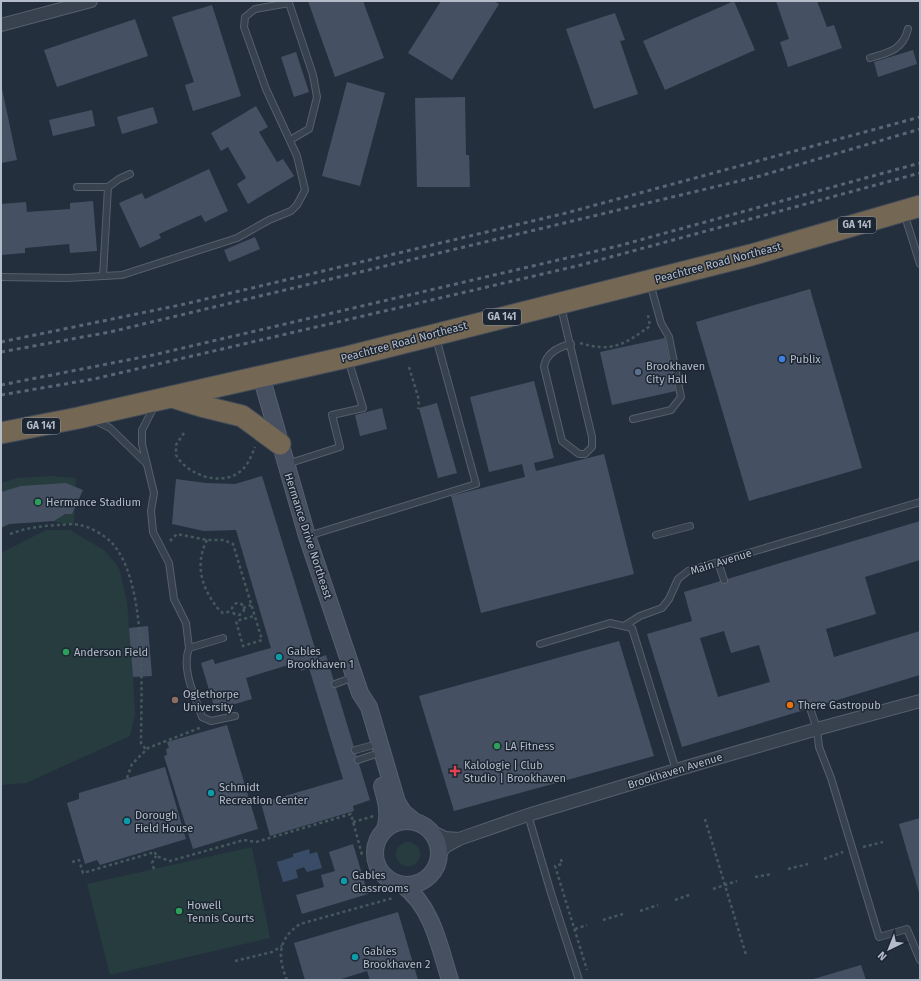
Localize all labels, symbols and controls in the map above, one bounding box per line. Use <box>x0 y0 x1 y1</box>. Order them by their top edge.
road number: GA 141 <box>838 217 876 233</box>
street label: Peachtree Road Northeast <box>653 240 783 286</box>
road number: GA 141 <box>483 309 521 325</box>
street label: Peachtree Road Northeast <box>339 319 469 365</box>
place label: Publix <box>790 353 821 366</box>
marker: Publix <box>777 354 787 364</box>
place label: Brookhaven City Hall <box>646 360 705 386</box>
marker: Brookhaven City Hall <box>633 367 643 377</box>
road number: GA 141 <box>22 418 60 434</box>
street label: Hermance Drive Northeast <box>281 471 335 601</box>
place label: Hermance Stadium <box>46 496 141 509</box>
marker: Hermance Stadium <box>33 497 43 507</box>
street label: Main Avenue <box>689 546 753 578</box>
place label: Gables Brookhaven 1 <box>287 645 354 671</box>
place label: Anderson Field <box>74 646 148 659</box>
marker: Anderson Field <box>61 647 71 657</box>
marker: Gables Brookhaven 1 <box>274 652 284 662</box>
place label: Oglethorpe University <box>183 688 239 714</box>
marker: Oglethorpe University <box>170 695 180 705</box>
place label: There Gastropub <box>798 699 881 712</box>
marker: There Gastropub <box>785 700 795 710</box>
place label: LA Fitness <box>505 740 554 753</box>
marker: LA Fitness <box>492 741 502 751</box>
street label: Brookhaven Avenue <box>626 750 724 792</box>
place label: Kalologie | Club Studio | Brookhaven <box>464 759 566 785</box>
marker: Kalologie | Club Studio | Brookhaven <box>449 765 461 777</box>
place label: Schmidt Recreation Center <box>219 781 309 807</box>
marker: Schmidt Recreation Center <box>206 788 216 798</box>
place label: Dorough Field House <box>135 809 193 835</box>
marker: Dorough Field House <box>122 816 132 826</box>
place label: Gables Classrooms <box>352 869 409 895</box>
marker: Gables Classrooms <box>339 876 349 886</box>
place label: Howell Tennis Courts <box>187 899 254 925</box>
marker: Howell Tennis Courts <box>174 906 184 916</box>
north arrow <box>869 929 909 969</box>
place label: Gables Brookhaven 2 <box>363 945 431 971</box>
text: N <box>875 949 890 963</box>
marker: Gables Brookhaven 2 <box>350 952 360 962</box>

